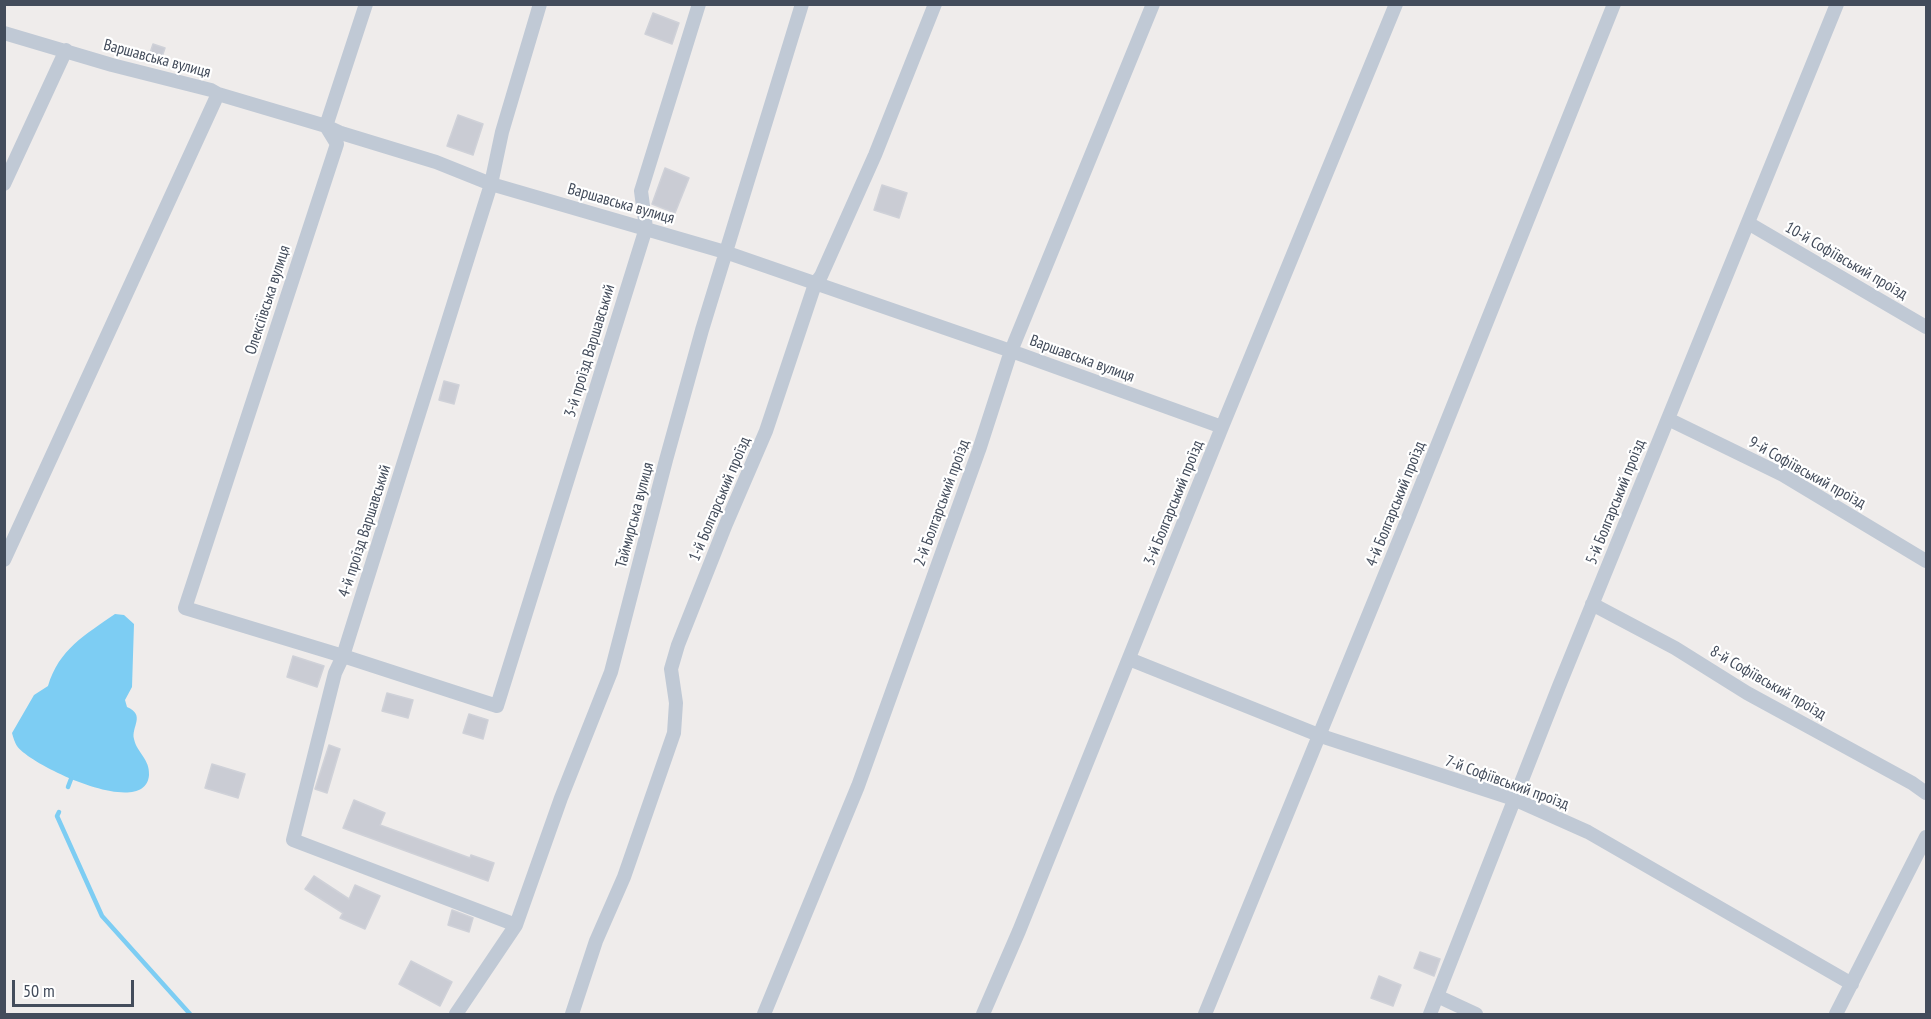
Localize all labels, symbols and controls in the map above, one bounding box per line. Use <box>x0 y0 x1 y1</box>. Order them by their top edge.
street label: Варшавська вулиця <box>101 35 213 83</box>
street label: Варшавська вулиця <box>565 180 677 228</box>
street label: 10-й Софіївський проїзд <box>1781 218 1911 304</box>
street label: Олексіївська вулиця <box>241 243 295 357</box>
street label: 3-й проїзд Варшавський <box>561 282 619 420</box>
street label: Варшавська вулиця <box>1027 331 1137 387</box>
street label: 9-й Софіївський проїзд <box>1745 433 1869 513</box>
street label: 1-й Болгарський проїзд <box>685 434 755 564</box>
street label: 2-й Болгарський проїзд <box>910 437 974 569</box>
street label: 5-й Болгарський проїзд <box>1582 437 1650 567</box>
street label: 3-й Болгарський проїзд <box>1140 438 1208 568</box>
street label: 4-й Болгарський проїзд <box>1362 439 1430 569</box>
street label: Таймирська вулиця <box>612 460 658 570</box>
street label: 4-й проїзд Варшавський <box>335 462 395 600</box>
street label: 8-й Софіївський проїзд <box>1707 642 1829 724</box>
street label: 7-й Софіївський проїзд <box>1443 752 1571 814</box>
scale bar <box>15 968 136 1006</box>
text: 50 m <box>23 979 55 1002</box>

